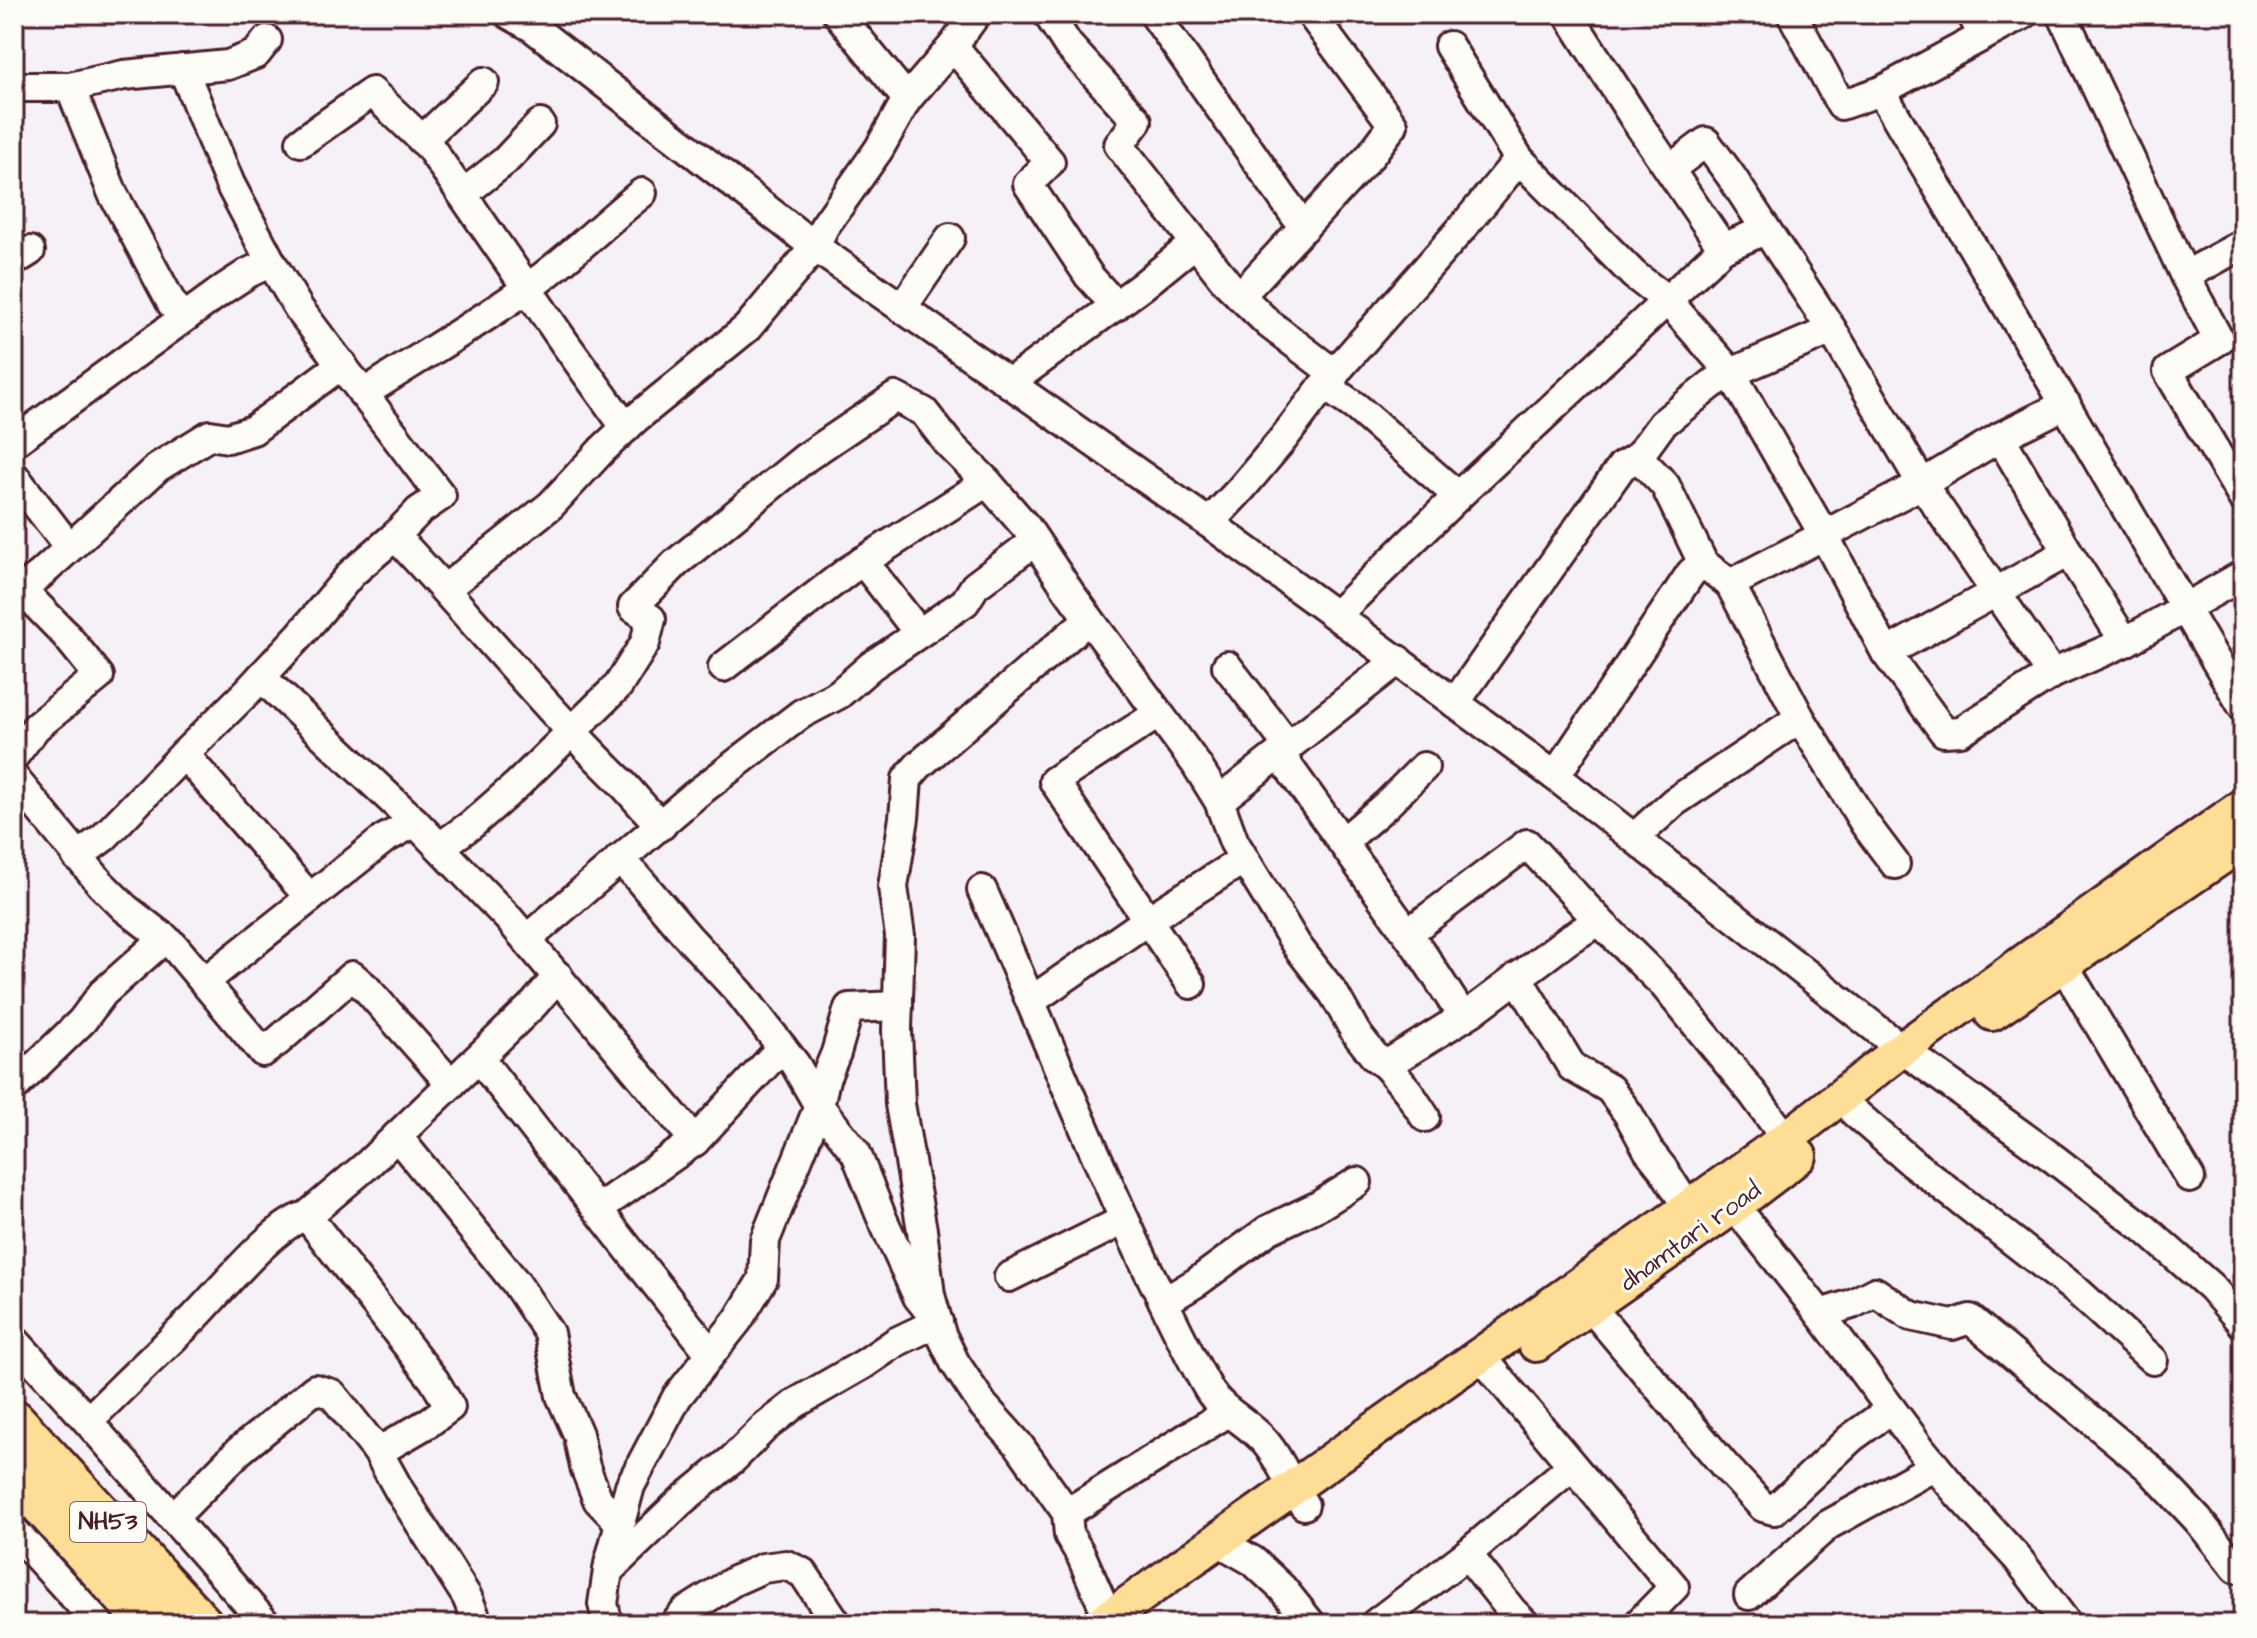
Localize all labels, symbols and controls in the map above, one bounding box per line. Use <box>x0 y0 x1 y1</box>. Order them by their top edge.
street label: dhamtari road <box>1612 1172 1768 1300</box>
road number: NH53 <box>70 1502 146 1542</box>

